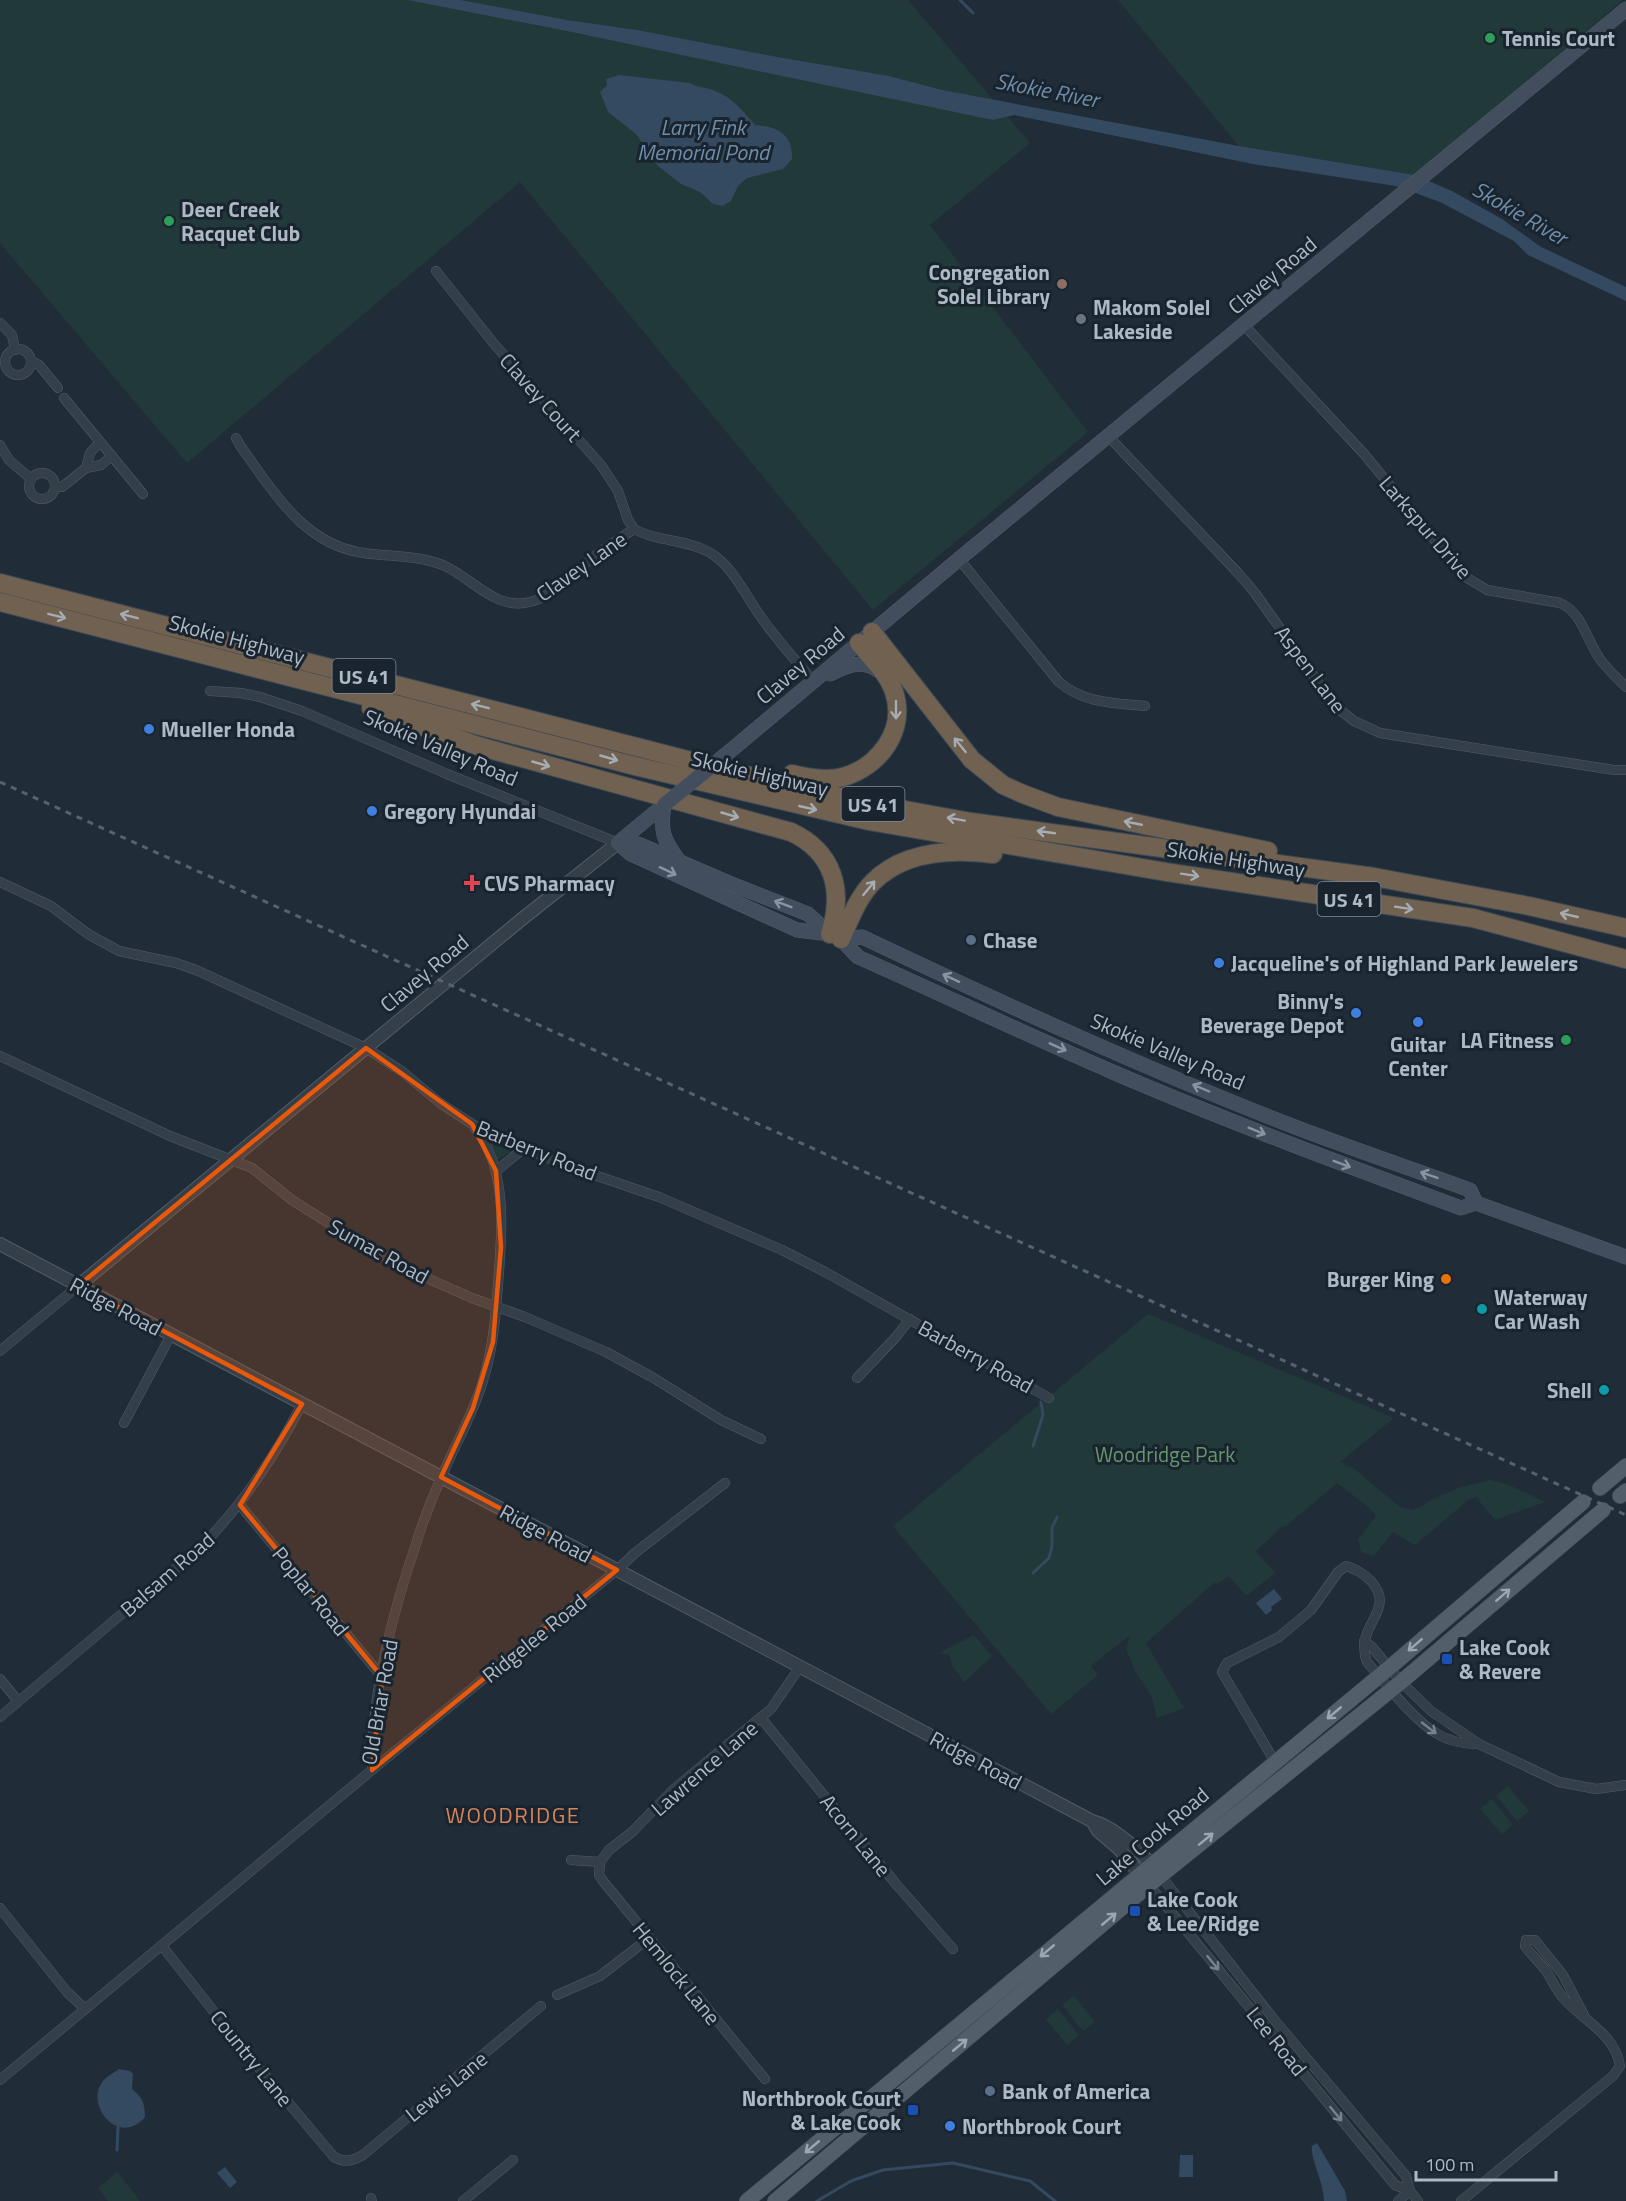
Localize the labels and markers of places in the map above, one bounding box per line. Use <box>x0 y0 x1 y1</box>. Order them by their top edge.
place label: Tennis Court <box>1502 22 1615 54</box>
marker: Tennis Court <box>1483 31 1497 45</box>
place label: Deer Creek Racquet Club <box>181 193 300 249</box>
marker: Deer Creek Racquet Club <box>162 214 176 228</box>
place label: Congregation Solel Library <box>928 256 1050 312</box>
marker: Congregation Solel Library <box>1055 277 1069 291</box>
place label: Makom Solel Lakeside <box>1093 291 1210 347</box>
marker: Makom Solel Lakeside <box>1074 312 1088 326</box>
place label: Mueller Honda <box>161 713 295 745</box>
marker: Mueller Honda <box>142 722 156 736</box>
place label: Gregory Hyundai <box>384 795 536 827</box>
marker: Gregory Hyundai <box>365 804 379 818</box>
place label: CVS Pharmacy <box>484 867 615 899</box>
marker: CVS Pharmacy <box>465 876 479 890</box>
place label: Chase <box>983 924 1037 956</box>
marker: Chase <box>964 933 978 947</box>
place label: Jacqueline's of Highland Park Jewelers <box>1231 947 1578 979</box>
marker: Jacqueline's of Highland Park Jewelers <box>1212 956 1226 970</box>
place label: Binny's Beverage Depot <box>1200 985 1344 1041</box>
marker: Binny's Beverage Depot <box>1349 1006 1363 1020</box>
marker: Guitar Center <box>1411 1015 1425 1029</box>
place label: LA Fitness <box>1460 1024 1554 1056</box>
place label: Guitar Center <box>1388 1028 1448 1084</box>
marker: LA Fitness <box>1559 1033 1573 1047</box>
place label: Burger King <box>1327 1263 1434 1295</box>
marker: Burger King <box>1439 1272 1453 1286</box>
place label: Waterway Car Wash <box>1494 1281 1588 1337</box>
marker: Waterway Car Wash <box>1475 1302 1489 1316</box>
place label: Shell <box>1547 1374 1592 1406</box>
marker: Shell <box>1597 1383 1611 1397</box>
place label: Lake Cook & Revere <box>1459 1631 1550 1687</box>
marker: Lake Cook & Revere <box>1440 1652 1454 1666</box>
place label: Lake Cook & Lee/Ridge <box>1147 1883 1259 1939</box>
marker: Lake Cook & Lee/Ridge <box>1128 1904 1142 1918</box>
place label: Bank of America <box>1002 2075 1150 2107</box>
place label: Northbrook Court & Lake Cook <box>742 2082 901 2138</box>
marker: Bank of America <box>983 2084 997 2098</box>
marker: Northbrook Court & Lake Cook <box>906 2103 920 2117</box>
place label: Northbrook Court <box>962 2110 1122 2142</box>
marker: Northbrook Court <box>943 2119 957 2133</box>

